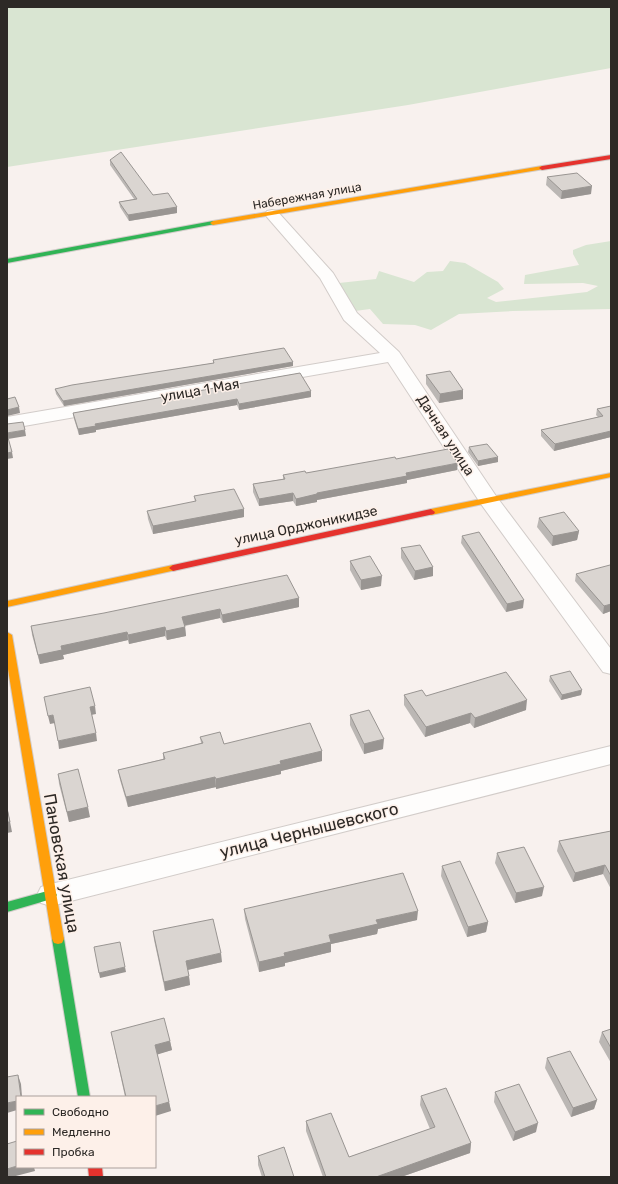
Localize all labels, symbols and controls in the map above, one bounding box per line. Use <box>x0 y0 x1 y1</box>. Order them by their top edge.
street label: Набережная улица <box>251 180 363 212</box>
street label: улица 1 Мая <box>159 375 241 406</box>
street label: Дачная улица <box>413 392 478 479</box>
street label: улица Орджоникидзе <box>233 502 379 549</box>
street label: Пановская улица <box>40 792 84 934</box>
street label: улица Чернышевского <box>218 798 400 862</box>
legend <box>16 1096 156 1168</box>
text: Свободно <box>52 1105 109 1119</box>
text: Медленно <box>52 1125 111 1139</box>
text: Пробка <box>52 1145 95 1159</box>

